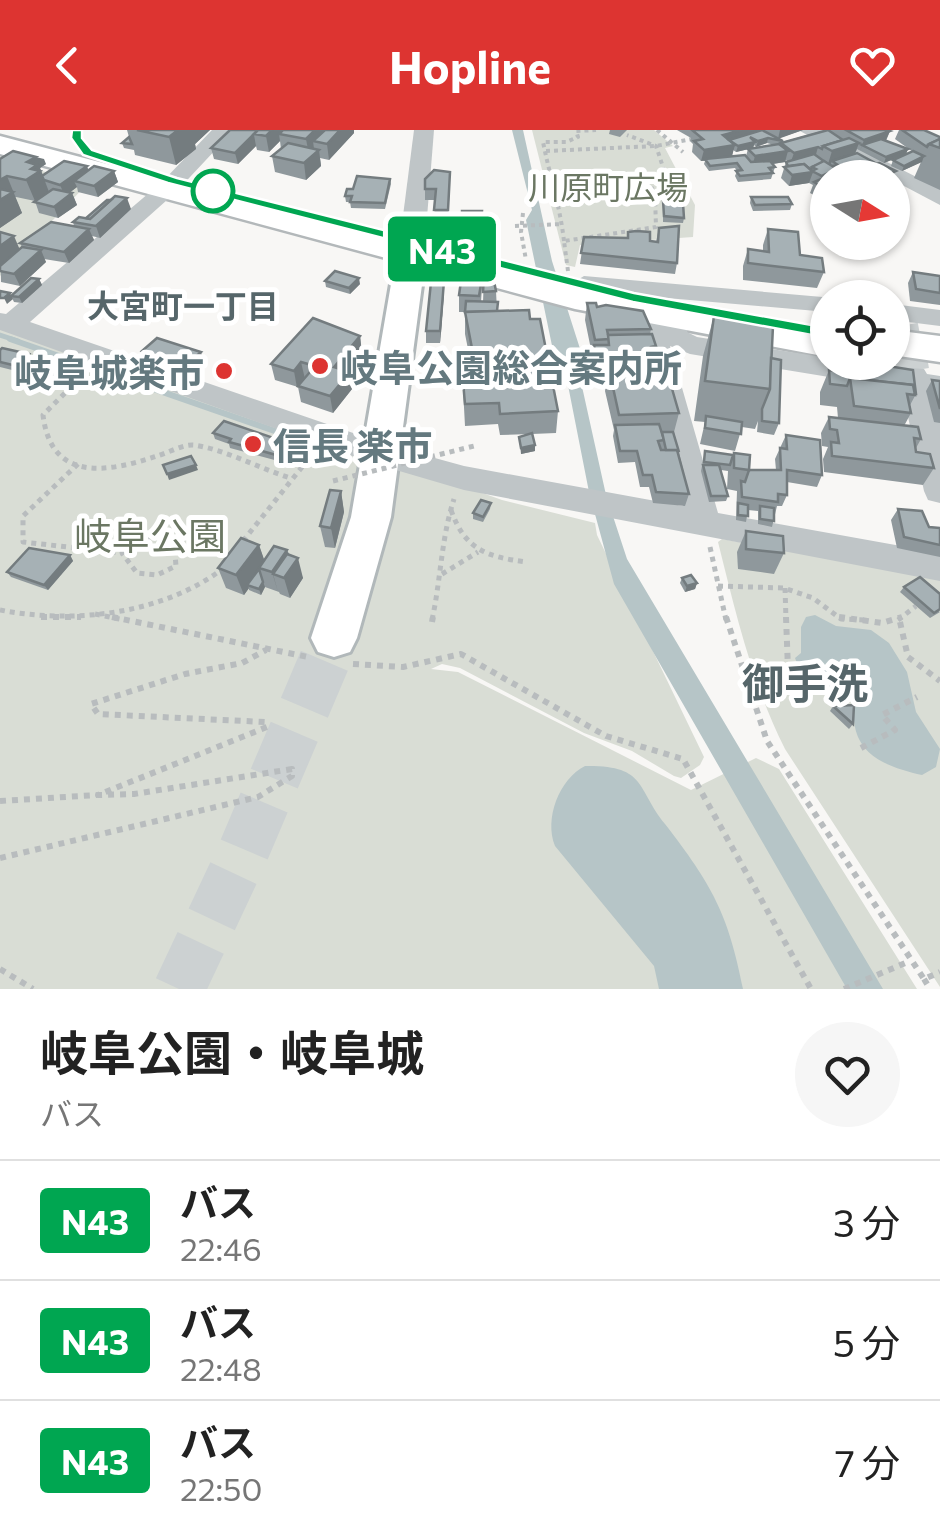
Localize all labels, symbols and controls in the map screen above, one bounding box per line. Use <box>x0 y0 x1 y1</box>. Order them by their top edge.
icon: back <box>40 38 95 93</box>
text: Hopline <box>389 38 551 93</box>
icon: heart <box>845 38 900 93</box>
north arrow <box>810 160 910 260</box>
map controls <box>810 160 910 380</box>
park label: 川原町広場 <box>528 166 688 206</box>
unlabelled marker <box>192 170 234 212</box>
line badge: N43 <box>384 216 500 282</box>
text: N43 <box>408 228 476 271</box>
button: locate <box>810 280 910 380</box>
district label: 大宮町一丁目 <box>87 285 279 325</box>
place label: 岐阜公園総合案内所 <box>340 343 682 390</box>
place label: 岐阜城楽市 <box>14 348 204 395</box>
marker: 岐阜公園総合案内所 <box>309 355 331 377</box>
marker: 岐阜城楽市 <box>213 360 235 382</box>
place label: 信長 楽市 <box>273 421 432 468</box>
marker: 信長 楽市 <box>242 433 264 455</box>
park label: 岐阜公園 <box>74 511 226 558</box>
district label: 御手洗 <box>742 656 868 708</box>
text: 岐阜公園・岐阜城 <box>40 1022 424 1081</box>
button: heart <box>795 1022 900 1127</box>
text: バス <box>40 1093 104 1133</box>
text: バス <box>180 1178 256 1225</box>
text: 3 分 <box>833 1198 900 1245</box>
text: N43 <box>61 1199 129 1242</box>
text: 22:46 <box>180 1228 262 1268</box>
text: バス <box>180 1298 256 1345</box>
text: 5 分 <box>833 1318 900 1365</box>
text: N43 <box>61 1319 129 1362</box>
text: 22:48 <box>180 1348 262 1388</box>
text: バス <box>180 1418 256 1465</box>
text: 7 分 <box>835 1438 900 1485</box>
text: N43 <box>61 1439 129 1482</box>
text: 22:50 <box>180 1468 262 1508</box>

